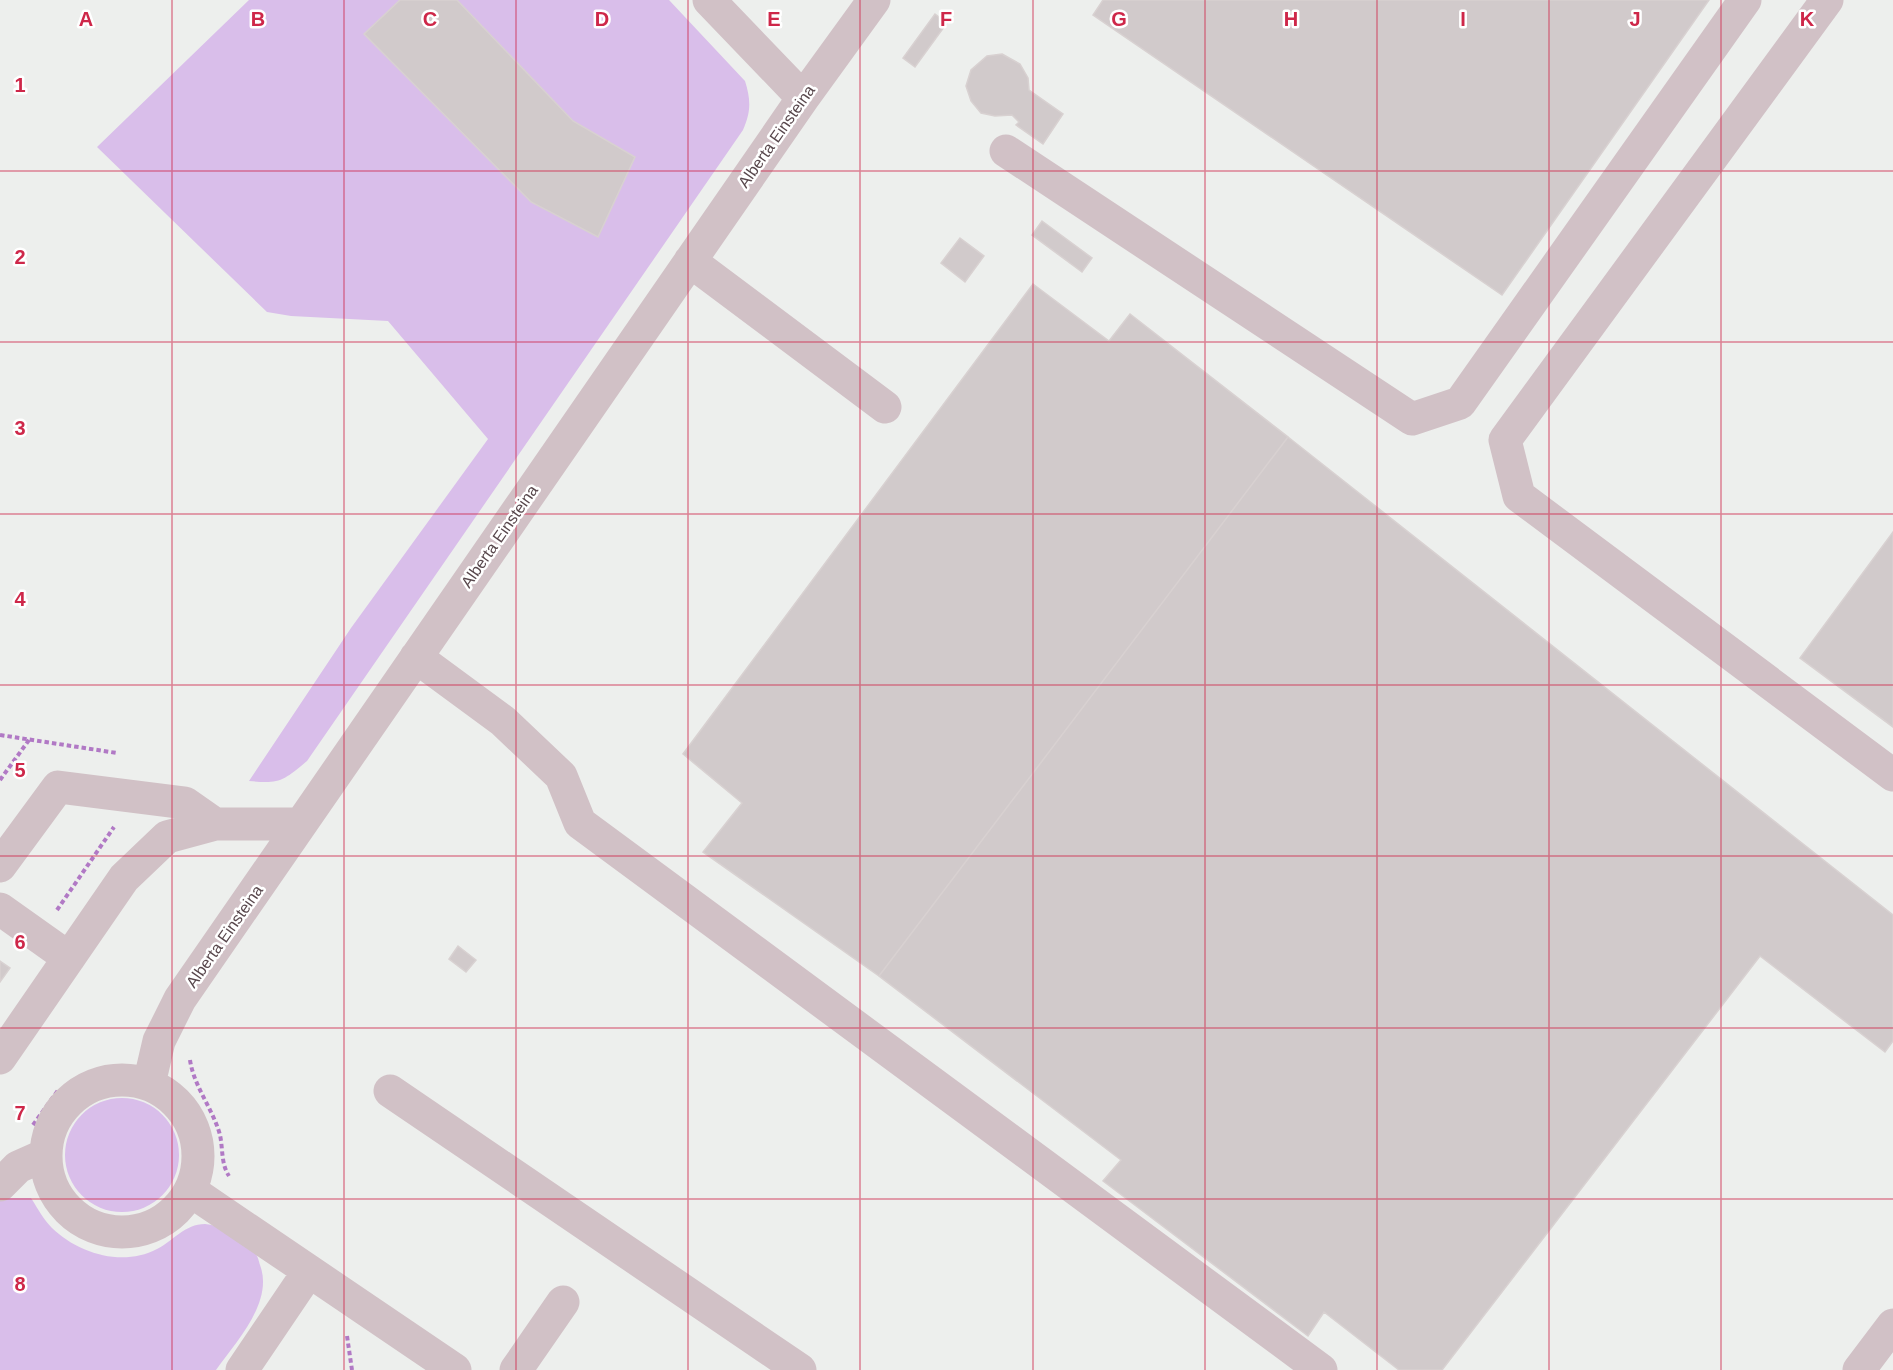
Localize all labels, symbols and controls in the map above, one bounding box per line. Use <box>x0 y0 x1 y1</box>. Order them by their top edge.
text: A <box>79 8 93 30</box>
text: B <box>251 8 265 30</box>
text: C <box>423 8 437 30</box>
text: D <box>595 8 609 30</box>
text: E <box>767 8 781 30</box>
text: F <box>940 8 952 30</box>
text: G <box>1111 8 1127 30</box>
text: H <box>1284 8 1298 30</box>
text: I <box>1460 8 1466 30</box>
text: J <box>1629 8 1641 30</box>
text: K <box>1800 8 1815 30</box>
text: 1 <box>14 74 26 96</box>
street label: Alberta Einsteina <box>735 82 818 191</box>
text: 2 <box>14 246 26 268</box>
text: 3 <box>14 417 26 439</box>
street label: Alberta Einsteina <box>458 482 541 591</box>
text: 4 <box>14 588 26 610</box>
text: 5 <box>14 759 26 781</box>
street label: Alberta Einsteina <box>183 882 266 991</box>
text: 6 <box>14 931 26 953</box>
text: 7 <box>14 1102 26 1124</box>
text: 8 <box>14 1273 26 1295</box>

